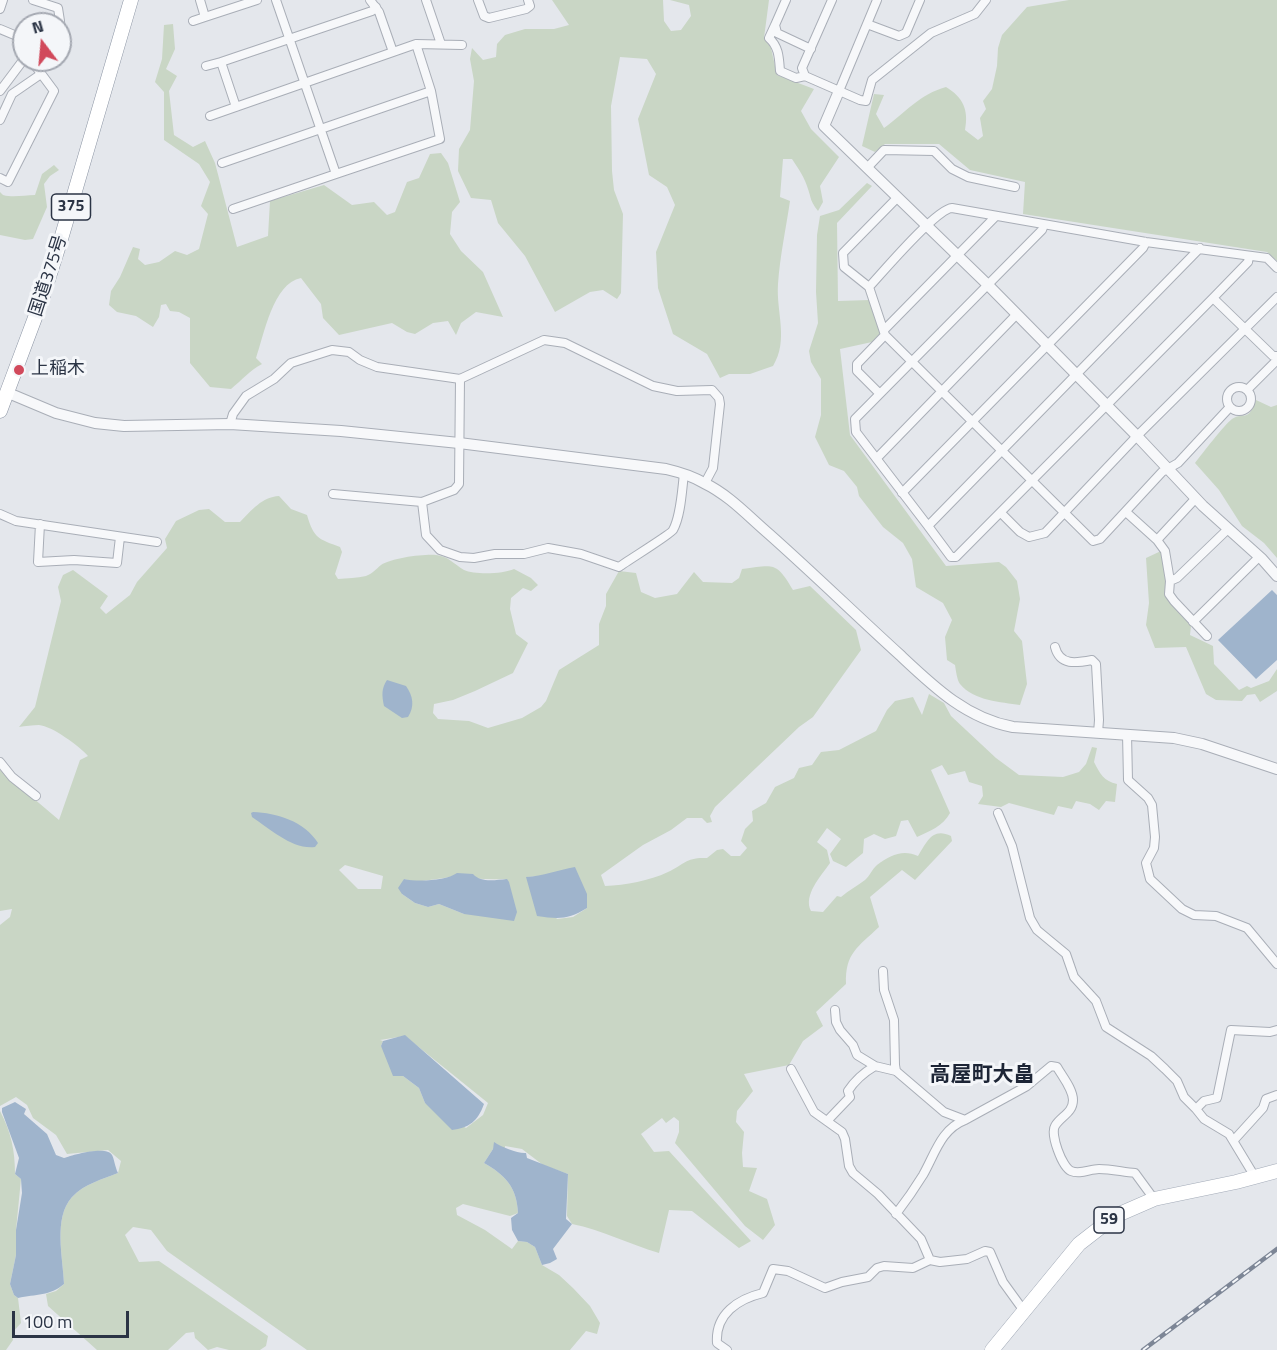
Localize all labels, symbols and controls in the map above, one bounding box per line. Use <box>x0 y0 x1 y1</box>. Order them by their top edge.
north arrow <box>12 12 72 72</box>
text: N <box>29 14 46 40</box>
road number: 375 <box>52 194 90 220</box>
street label: 国道375号 <box>26 233 72 319</box>
place label: 上稲木 <box>31 359 85 381</box>
marker: 上稲木 <box>12 363 26 377</box>
district label: 高屋町大畠 <box>930 1063 1034 1089</box>
road number: 59 <box>1094 1207 1124 1233</box>
scale bar <box>15 1299 132 1337</box>
text: 100 m <box>23 1308 72 1335</box>

